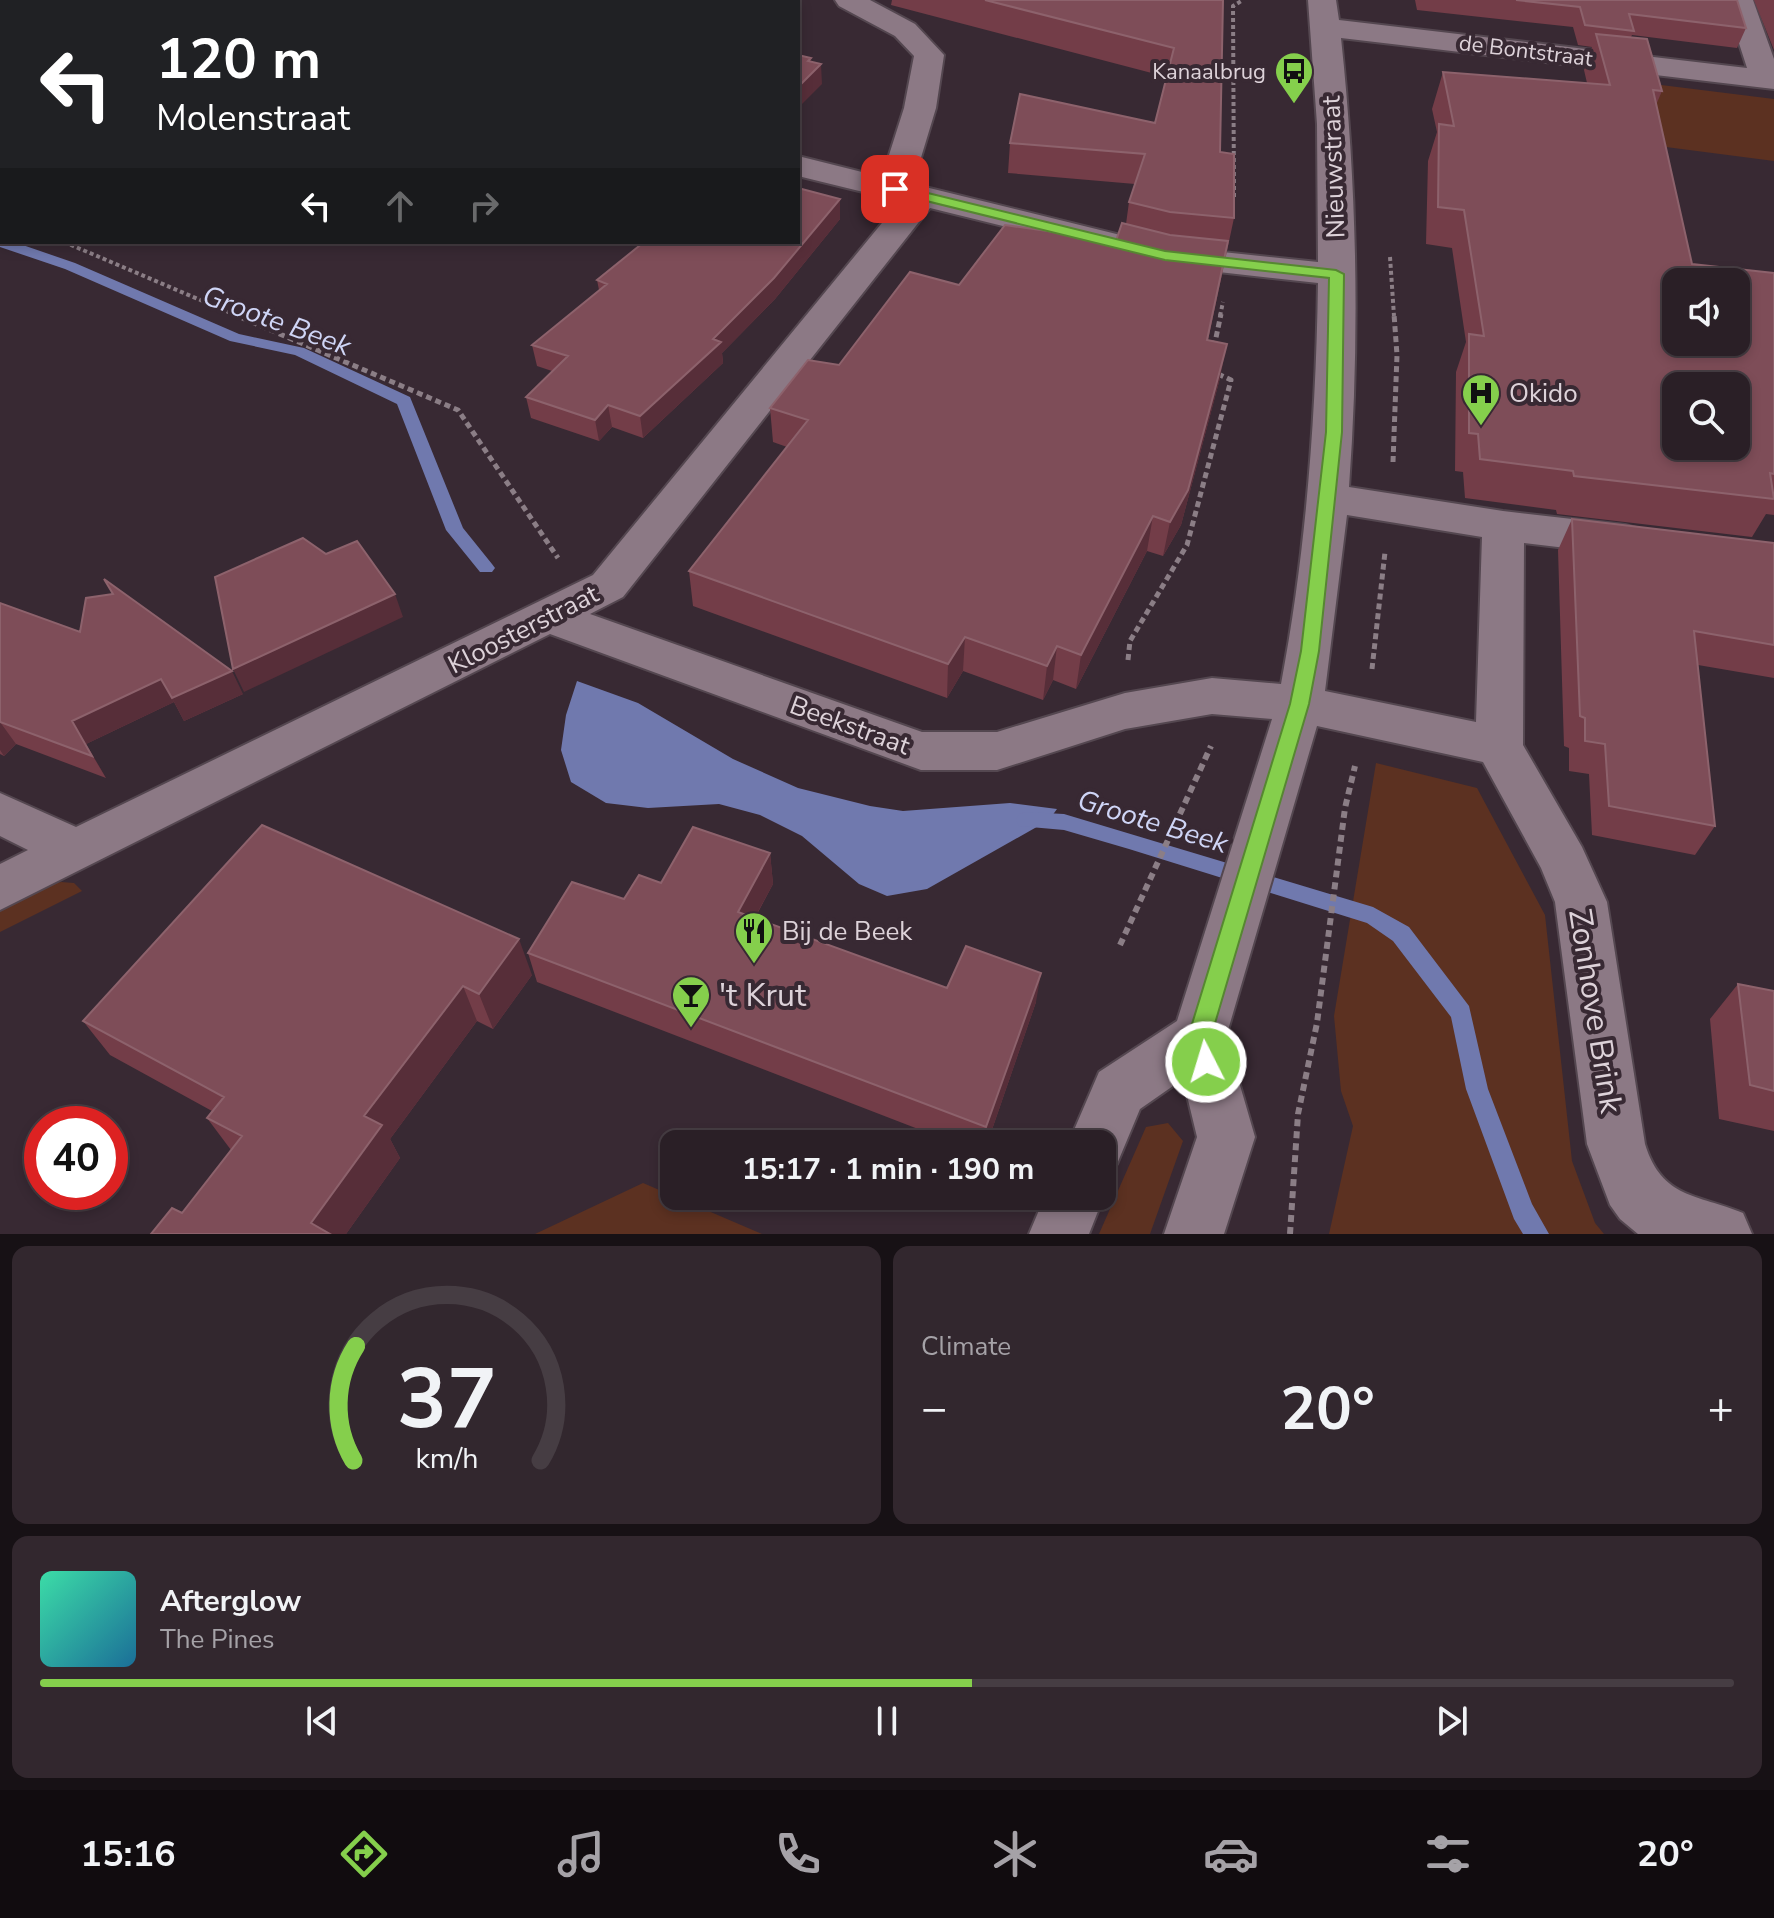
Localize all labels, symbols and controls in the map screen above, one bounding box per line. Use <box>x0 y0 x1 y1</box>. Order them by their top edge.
text: 120 m <box>156 21 321 98</box>
street label: de Bontstraat <box>1457 28 1595 74</box>
icon: left <box>24 32 128 136</box>
bus stop icon: Kanaalbrug <box>1273 50 1315 105</box>
place label: Kanaalbrug <box>1152 57 1266 87</box>
text: Molenstraat <box>156 94 350 143</box>
street label: Nieuwstraat <box>1313 94 1353 239</box>
pin <box>861 155 929 223</box>
icon: arrive <box>873 167 917 211</box>
icon: left <box>294 184 338 228</box>
icon: ahead <box>378 184 422 228</box>
icon: right <box>462 184 506 228</box>
map controls <box>1662 268 1750 460</box>
button: sound <box>1662 268 1750 356</box>
water label: Groote Beek <box>197 276 357 366</box>
hospital icon: Okido <box>1460 372 1502 427</box>
button: search <box>1662 372 1750 460</box>
place label: Okido <box>1509 376 1578 411</box>
street label: Kloosterstraat <box>442 576 605 682</box>
street label: Beekstraat <box>785 688 916 764</box>
water label: Groote Beek <box>1073 781 1234 863</box>
street label: Zonhove Brink <box>1558 906 1633 1117</box>
restaurant icon: Bij de Beek <box>733 910 775 965</box>
place label: Bij de Beek <box>782 914 913 949</box>
bar icon: 't Krut <box>670 974 712 1029</box>
place label: 't Krut <box>719 974 807 1017</box>
position arrow <box>1164 1020 1248 1104</box>
speed limit sign: 40 <box>24 1106 128 1210</box>
text: 15:17 · 1 min · 190 m <box>742 1149 1034 1190</box>
text: Climate <box>921 1329 1011 1364</box>
text: 37 <box>397 1343 496 1456</box>
text: 20° <box>1280 1368 1375 1450</box>
text: − <box>921 1379 947 1439</box>
text: + <box>1708 1379 1734 1439</box>
text: km/h <box>415 1439 478 1478</box>
text: Afterglow <box>160 1581 301 1622</box>
text: The Pines <box>160 1622 275 1657</box>
icon: previous <box>300 1699 344 1743</box>
icon: pause <box>865 1699 909 1743</box>
icon: next <box>1430 1699 1474 1743</box>
icon: directions <box>336 1826 392 1882</box>
icon: music <box>553 1826 609 1882</box>
icon: phone <box>770 1826 826 1882</box>
icon: climate <box>987 1826 1043 1882</box>
icon: car <box>1203 1826 1259 1882</box>
icon: filters <box>1420 1826 1476 1882</box>
text: 15:16 <box>80 1830 176 1879</box>
text: 20° <box>1637 1830 1694 1879</box>

